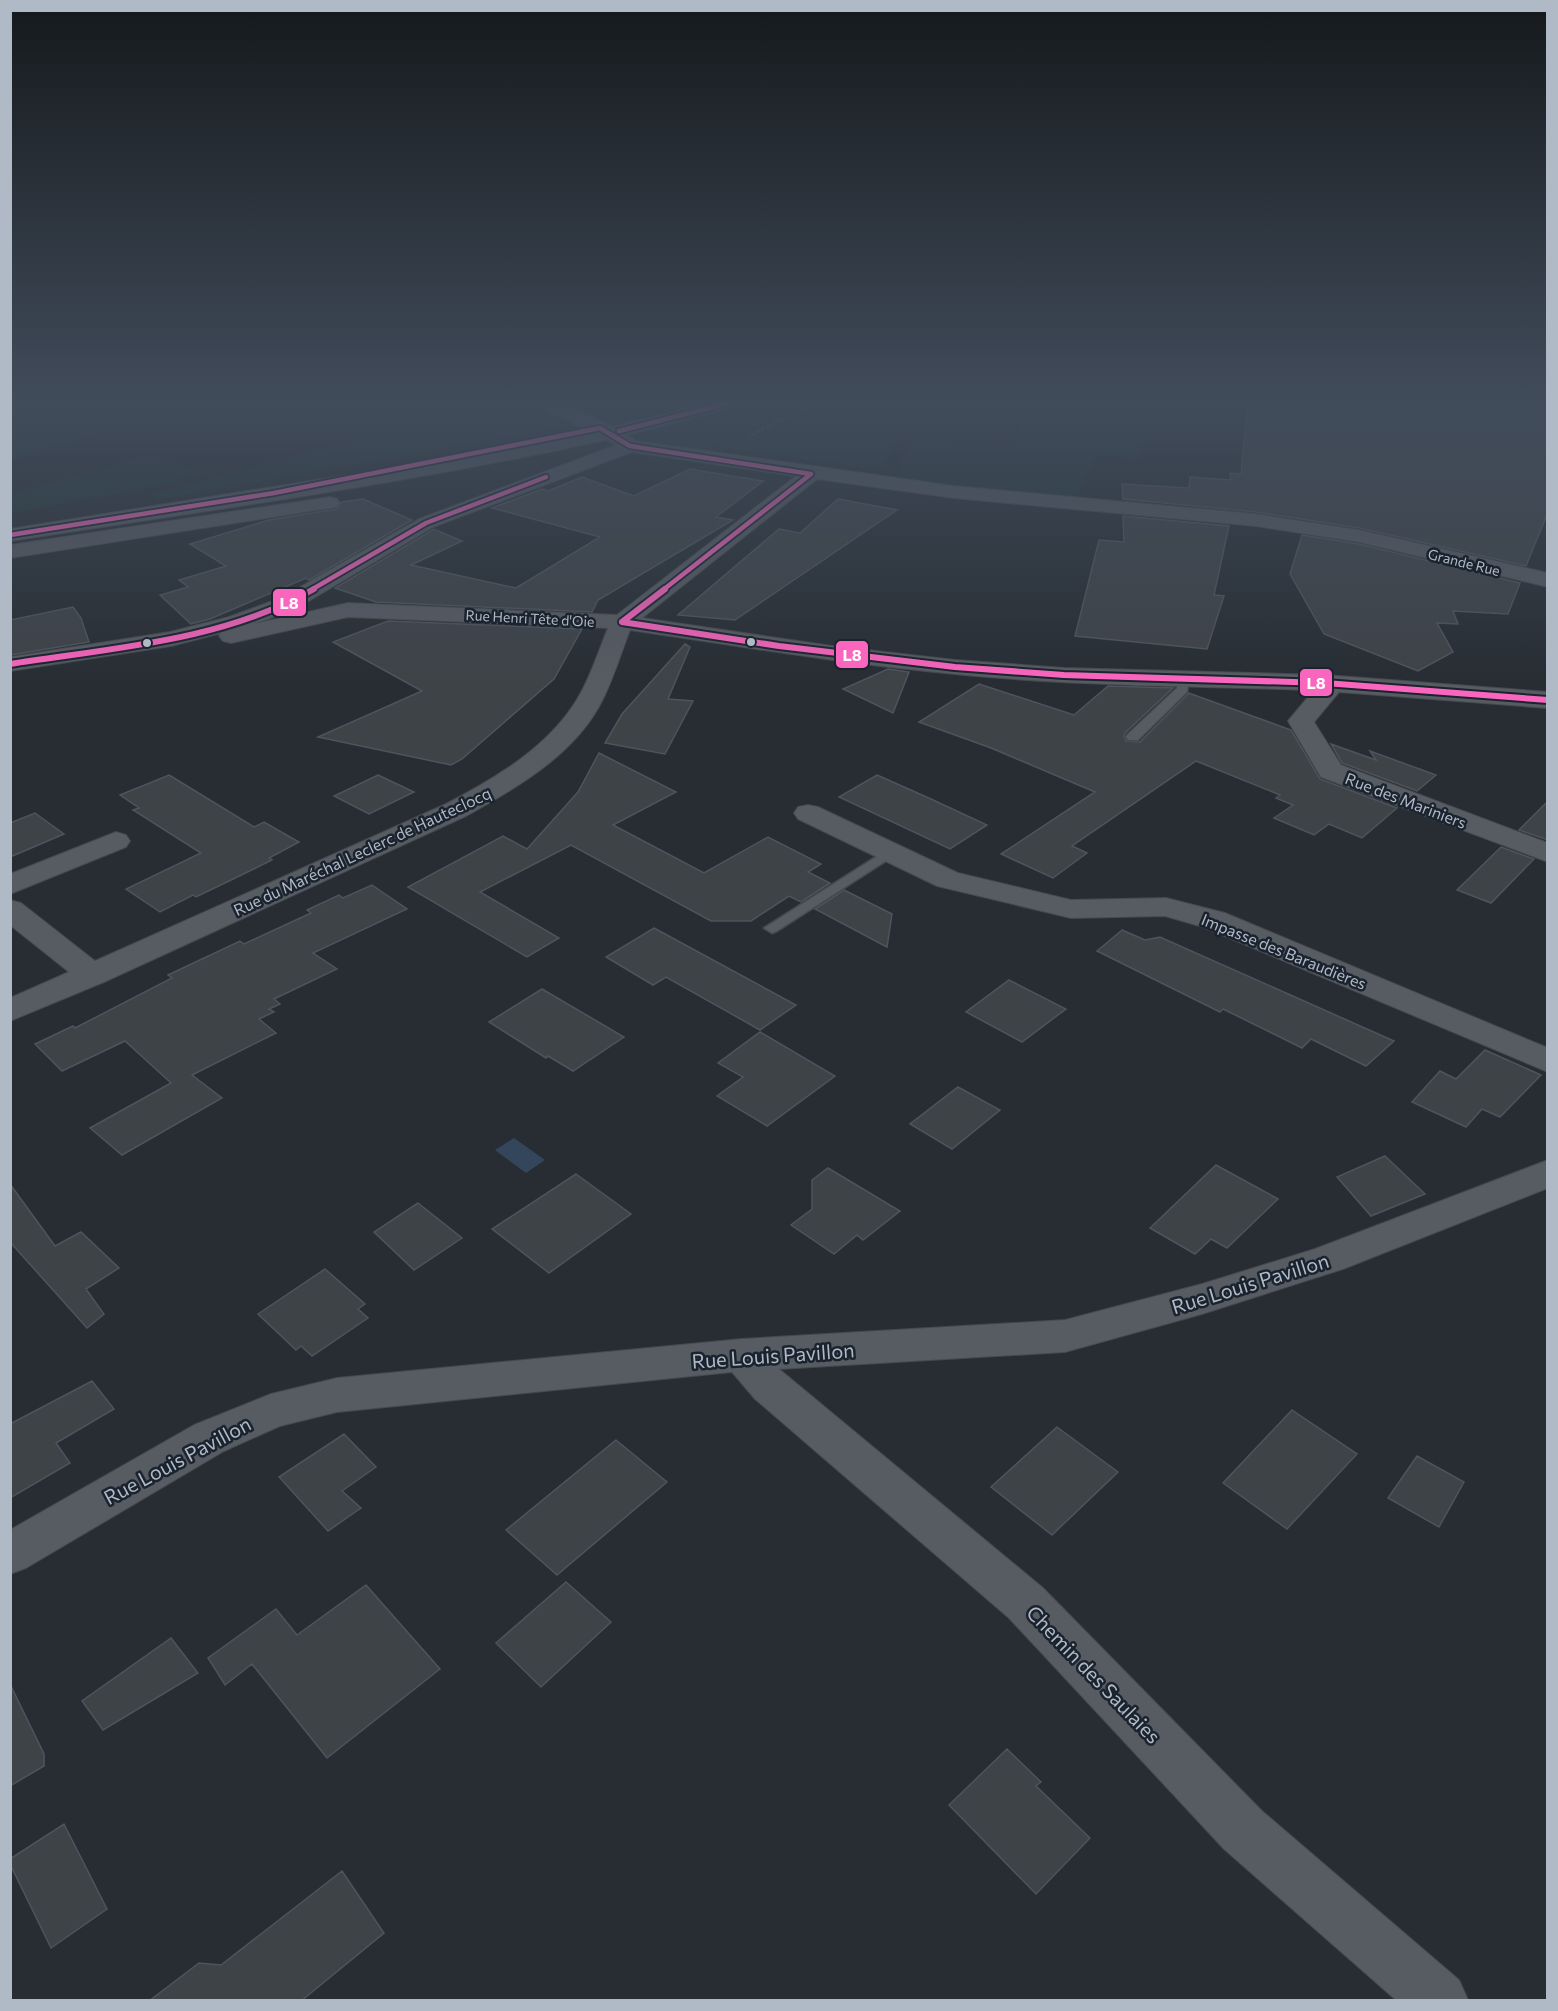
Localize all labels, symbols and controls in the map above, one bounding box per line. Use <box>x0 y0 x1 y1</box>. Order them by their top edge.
street label: Grande Rue <box>1426 545 1502 579</box>
line badge: L8 <box>272 588 307 617</box>
text: L8 <box>279 593 299 612</box>
street label: Rue Henri Tête d'Oie <box>465 606 595 630</box>
unlabelled marker <box>745 636 757 648</box>
unlabelled marker <box>141 637 153 649</box>
line badge: L8 <box>835 640 869 669</box>
text: L8 <box>842 645 862 664</box>
line badge: L8 <box>1299 668 1333 697</box>
text: L8 <box>1306 673 1326 692</box>
street label: Rue des Mariniers <box>1343 768 1469 832</box>
street label: Rue du Maréchal Leclerc de Hauteclocq <box>230 783 494 919</box>
street label: Impasse des Baraudières <box>1199 909 1369 993</box>
street label: Rue Louis Pavillon <box>1168 1248 1332 1318</box>
street label: Rue Louis Pavillon <box>691 1337 855 1373</box>
street label: Rue Louis Pavillon <box>99 1411 255 1509</box>
street label: Chemin des Saulaies <box>1022 1600 1166 1748</box>

